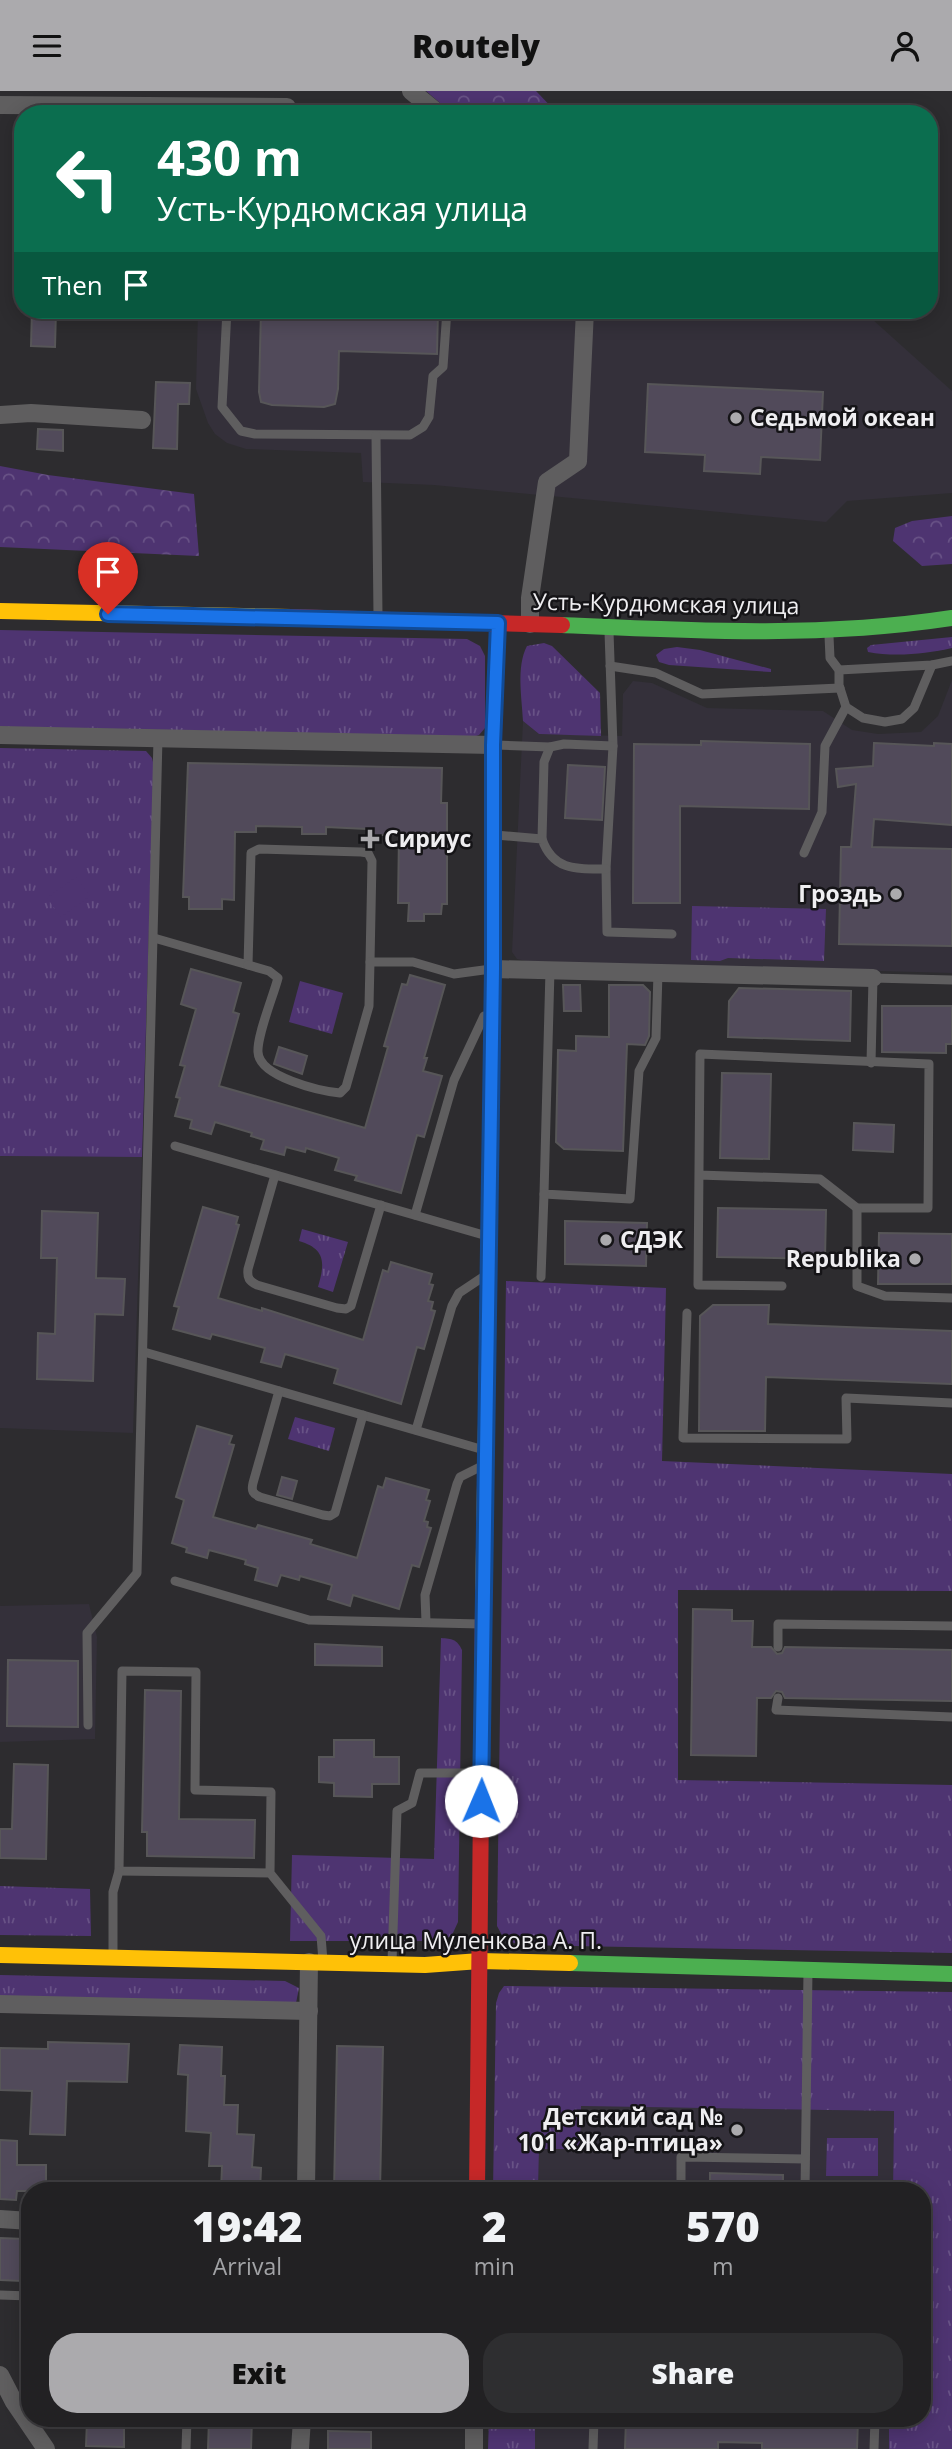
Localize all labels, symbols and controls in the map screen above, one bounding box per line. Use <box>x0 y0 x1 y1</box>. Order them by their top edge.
text: Routely <box>412 24 540 67</box>
icon: menu <box>28 27 66 65</box>
icon: person <box>886 27 924 65</box>
text: 430 m <box>157 124 302 190</box>
icon: left <box>42 133 133 224</box>
text: Усть-Курдюмская улица <box>157 187 528 230</box>
icon: arrive <box>117 266 155 304</box>
text: Then <box>42 267 103 303</box>
place label: Седьмой океан <box>750 401 935 433</box>
marker: Седьмой океан <box>728 410 744 426</box>
pin <box>78 542 138 614</box>
icon: arrive <box>89 553 127 591</box>
street label: Усть-Курдюмская улица <box>532 585 800 621</box>
place label: Сириус <box>384 822 471 854</box>
marker: Сириус <box>362 831 378 847</box>
place label: Гроздь <box>798 877 882 909</box>
marker: Гроздь <box>888 886 904 902</box>
place label: СДЭК <box>620 1223 683 1255</box>
marker: СДЭК <box>598 1232 614 1248</box>
place label: Republika <box>786 1242 901 1274</box>
marker: Republika <box>907 1251 923 1267</box>
position arrow <box>444 1764 518 1838</box>
street label: улица Муленкова А. П. <box>350 1924 602 1956</box>
place label: Детский сад № 101 «Жар-птица» <box>518 2100 723 2158</box>
marker: Детский сад № 101 «Жар-птица» <box>729 2122 745 2138</box>
text: 19:42 <box>192 2197 303 2254</box>
text: 2 <box>482 2197 507 2254</box>
text: 570 <box>686 2197 760 2254</box>
text: Arrival <box>213 2250 282 2282</box>
text: min <box>474 2250 515 2282</box>
text: m <box>712 2250 734 2282</box>
button: Exit <box>49 2333 469 2413</box>
button: Share <box>483 2333 903 2413</box>

